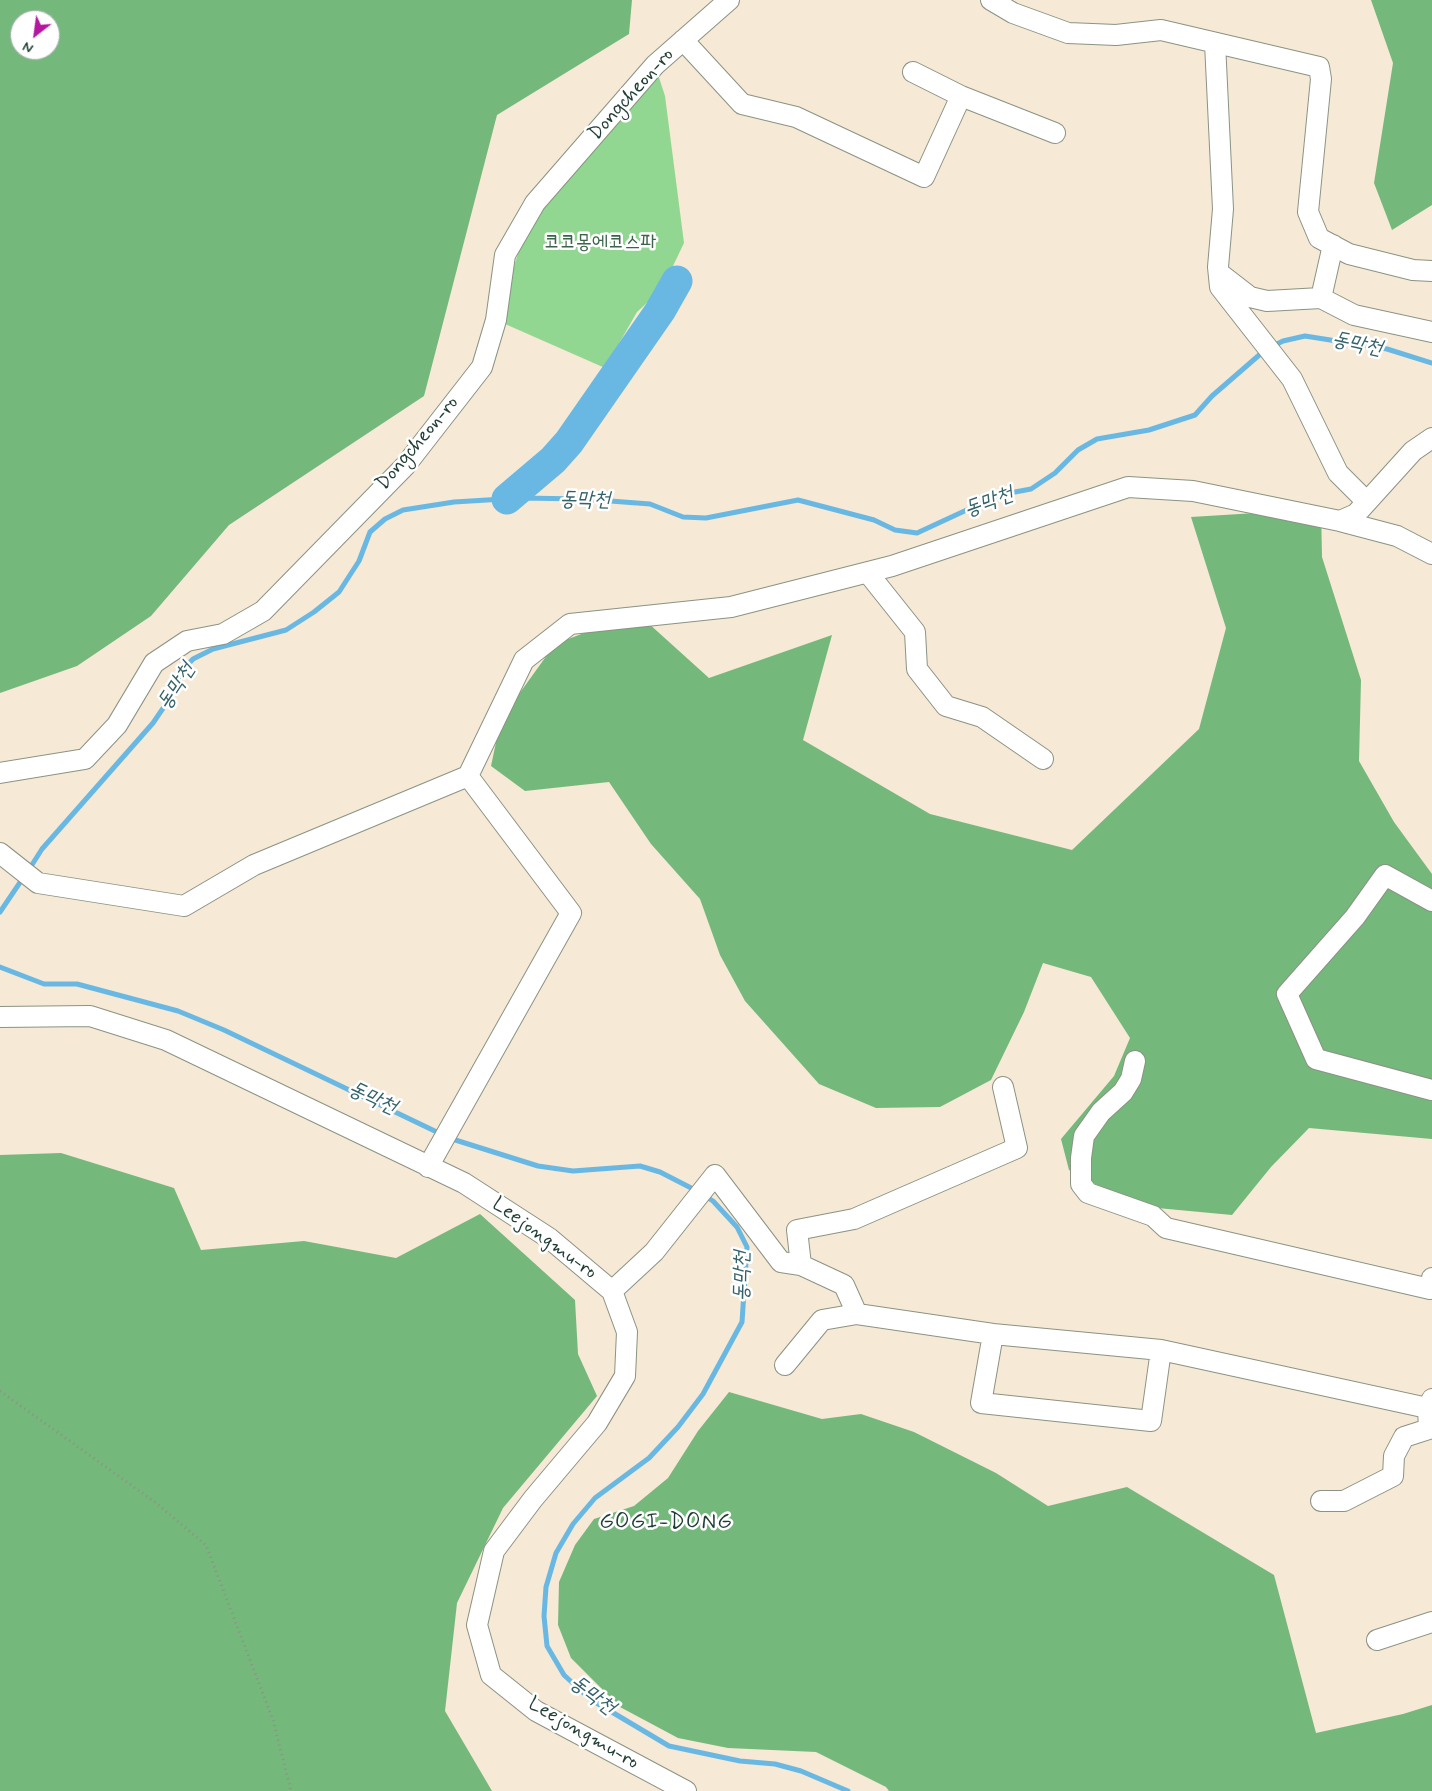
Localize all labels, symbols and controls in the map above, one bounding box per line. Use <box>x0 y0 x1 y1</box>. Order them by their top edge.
north arrow <box>10 10 60 60</box>
text: N <box>19 37 37 57</box>
street label: Dongcheon-ro <box>584 44 680 146</box>
park label: 코코몽에코스파 <box>544 232 656 256</box>
water label: 동막천 <box>1330 327 1384 363</box>
street label: Dongcheon-ro <box>372 392 464 496</box>
water label: 동막천 <box>961 482 1017 524</box>
water label: 동막천 <box>559 488 611 514</box>
water label: 동막천 <box>153 659 201 715</box>
water label: 동막천 <box>344 1077 400 1121</box>
street label: Leejongmu-ro <box>487 1193 601 1285</box>
water label: 동막천 <box>730 1250 756 1302</box>
district label: GOGI-DONG <box>597 1510 735 1536</box>
water label: 동막천 <box>564 1671 620 1721</box>
street label: Leejongmu-ro <box>523 1693 643 1775</box>

